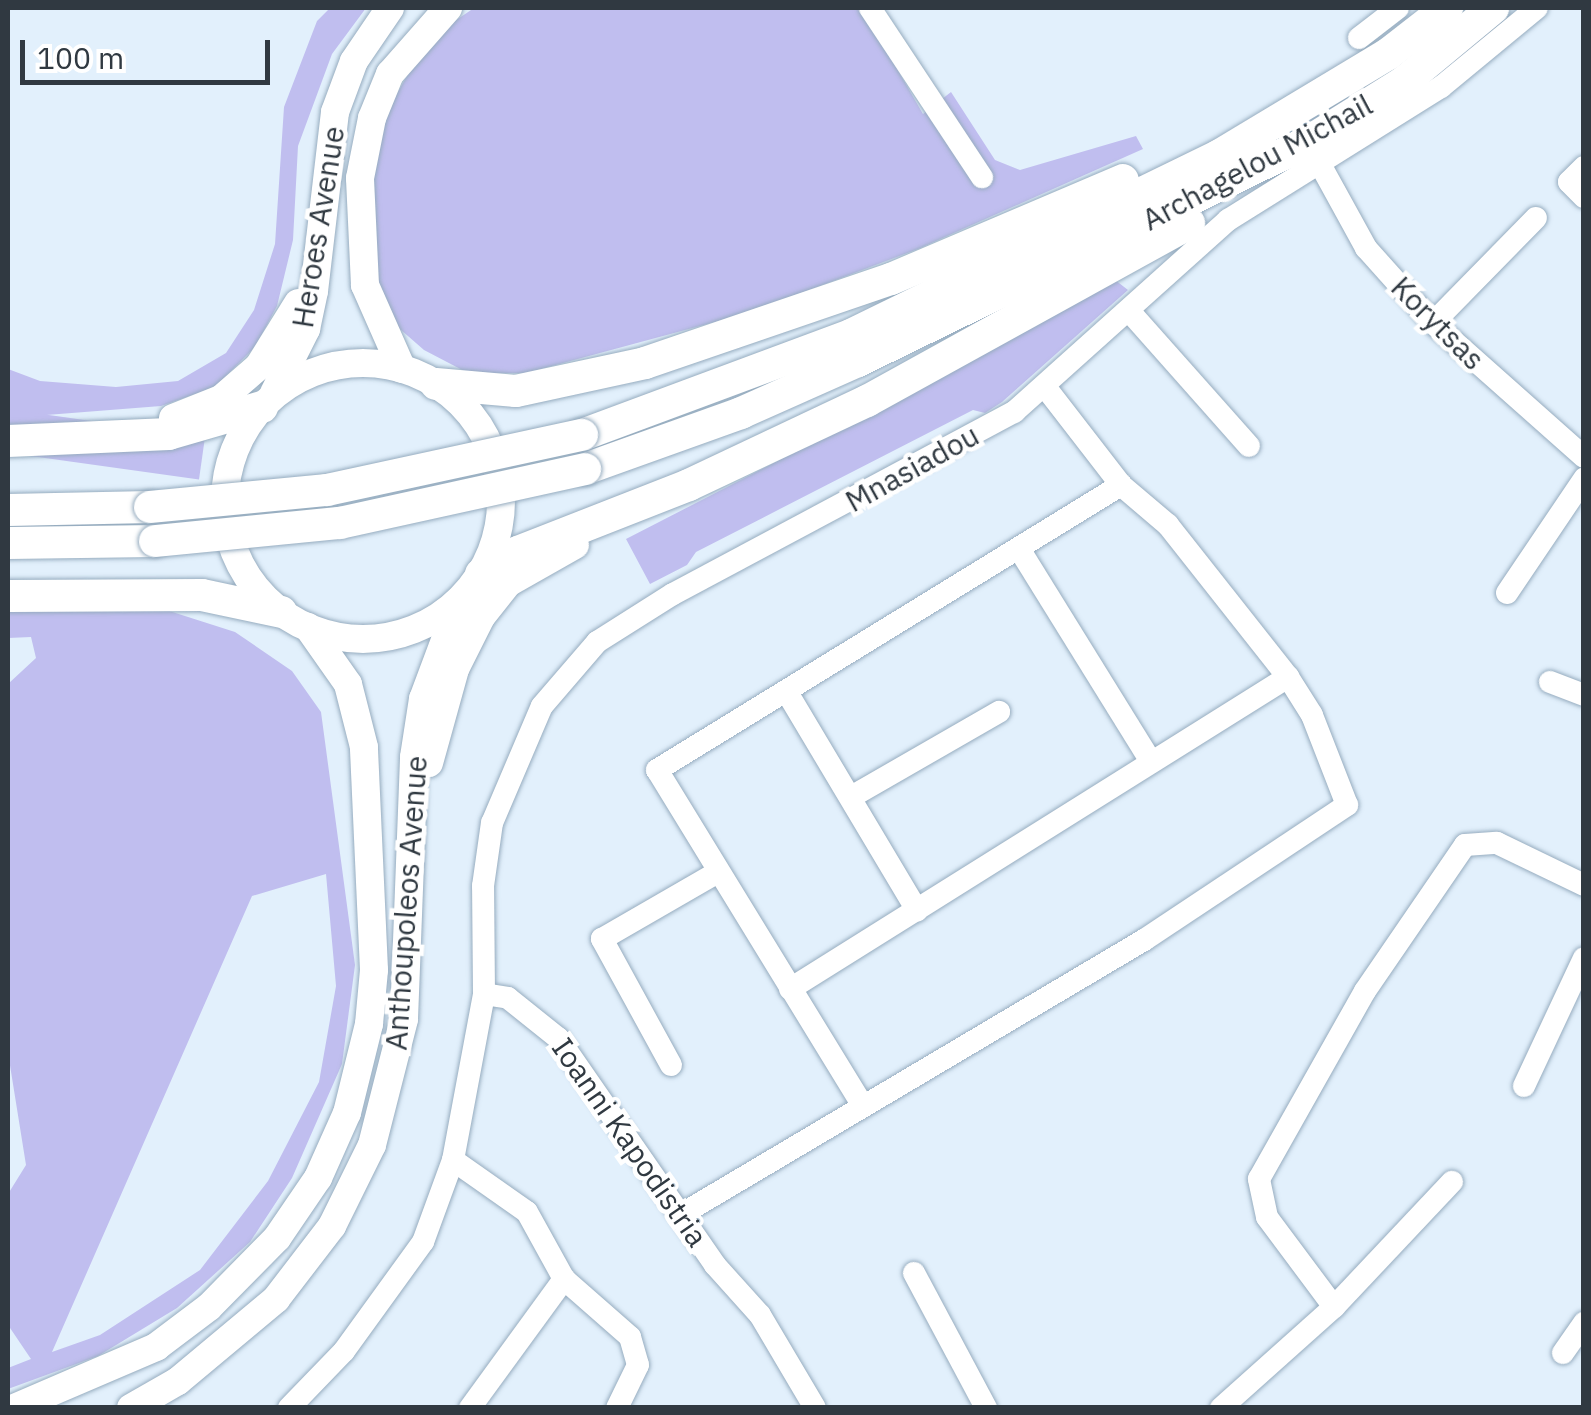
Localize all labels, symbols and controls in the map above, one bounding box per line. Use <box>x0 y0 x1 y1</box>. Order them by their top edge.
scale bar <box>25 20 275 82</box>
text: 100 m <box>37 38 124 77</box>
street label: Archagelou Michail <box>1136 86 1378 238</box>
street label: Heroes Avenue <box>284 124 352 330</box>
street label: Korytsas <box>1384 269 1492 377</box>
street label: Mnasiadou <box>839 417 985 519</box>
street label: Anthoupoleos Avenue <box>378 755 434 1051</box>
street label: Ioanni Kapodistria <box>545 1031 715 1253</box>

